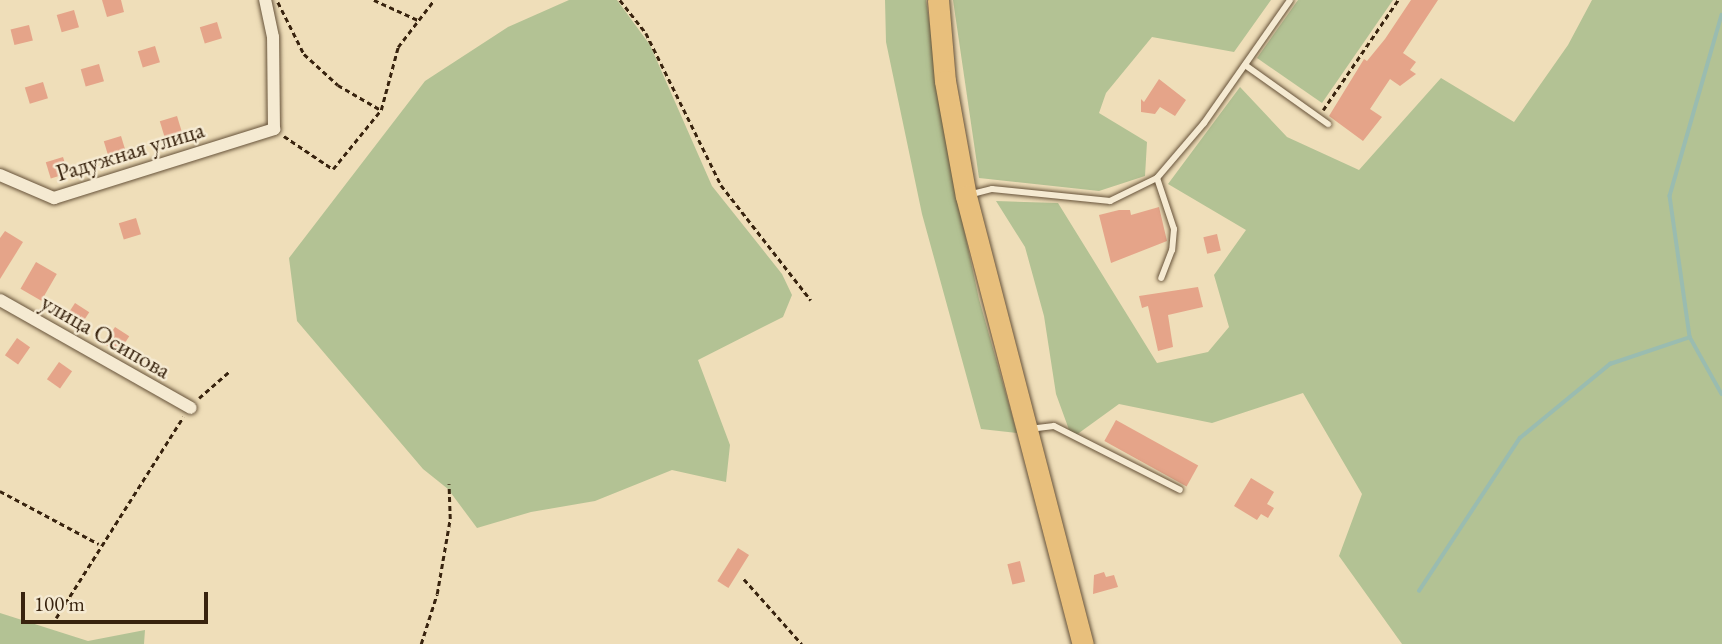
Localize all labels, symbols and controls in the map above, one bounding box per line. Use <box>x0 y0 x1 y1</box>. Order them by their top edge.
street label: Радужная улица <box>52 115 208 187</box>
street label: улица Осипова <box>36 287 176 385</box>
scale bar <box>24 578 212 622</box>
text: 100 m <box>34 590 85 617</box>

